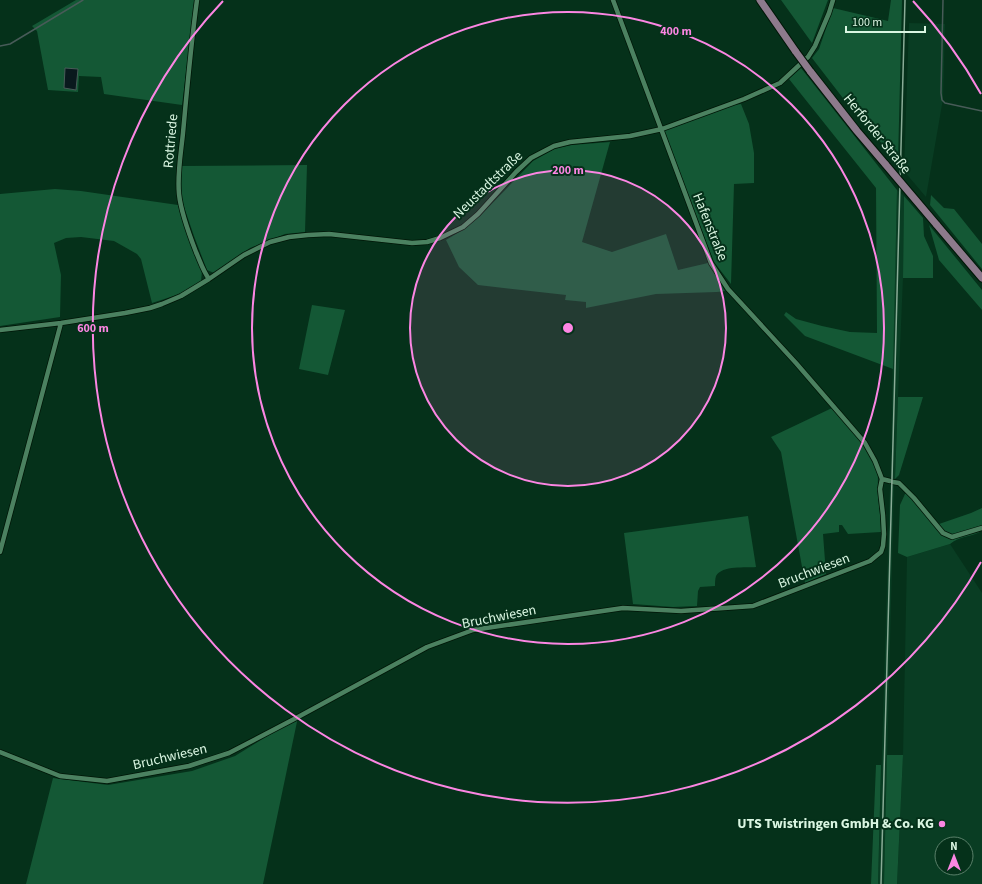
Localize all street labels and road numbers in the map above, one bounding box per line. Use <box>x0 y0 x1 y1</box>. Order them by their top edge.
street label: Herforder Straße <box>838 90 916 178</box>
street label: Rottriede <box>159 113 183 169</box>
street label: Neustadtstraße <box>449 147 527 223</box>
street label: Hafenstraße <box>687 190 733 264</box>
street label: Bruchwiesen <box>775 548 853 594</box>
street label: Bruchwiesen <box>460 600 538 634</box>
street label: Bruchwiesen <box>131 739 209 775</box>

